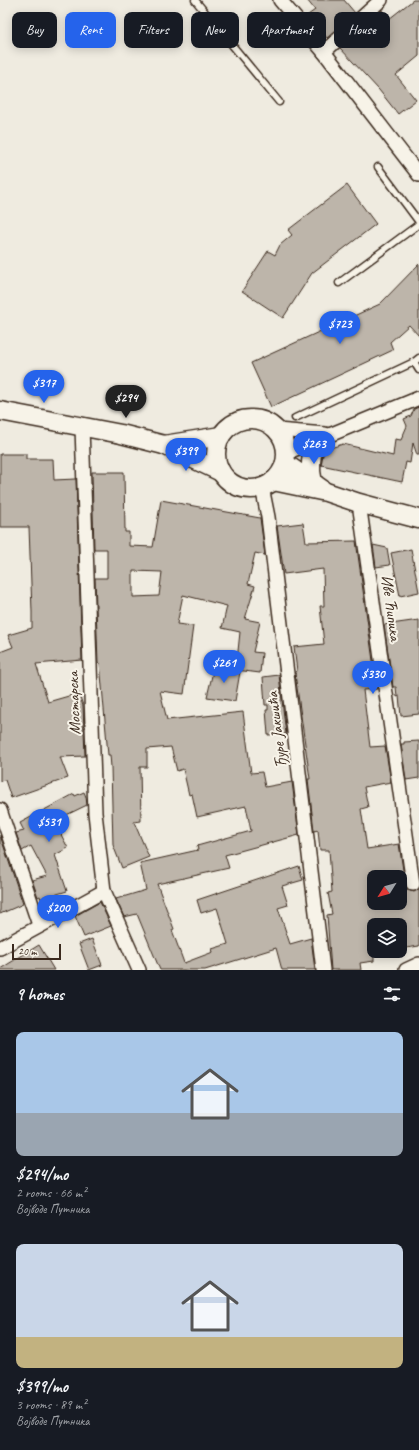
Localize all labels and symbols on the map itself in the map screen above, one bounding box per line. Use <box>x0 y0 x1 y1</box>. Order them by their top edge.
pin: $723 <box>316 311 364 345</box>
pin: $317 <box>20 370 68 404</box>
pin: $294 <box>102 385 150 419</box>
pin: $263 <box>290 431 338 465</box>
pin: $399 <box>162 438 210 472</box>
street label: Иве Ћипика <box>376 574 406 644</box>
pin: $261 <box>200 650 248 684</box>
pin: $330 <box>349 661 397 695</box>
street label: Мостарска <box>63 670 85 735</box>
street label: Ђуре Јакшића <box>262 690 292 769</box>
pin: $531 <box>25 809 73 843</box>
north arrow <box>367 870 407 910</box>
pin: $200 <box>34 895 82 929</box>
scale bar <box>12 942 61 961</box>

